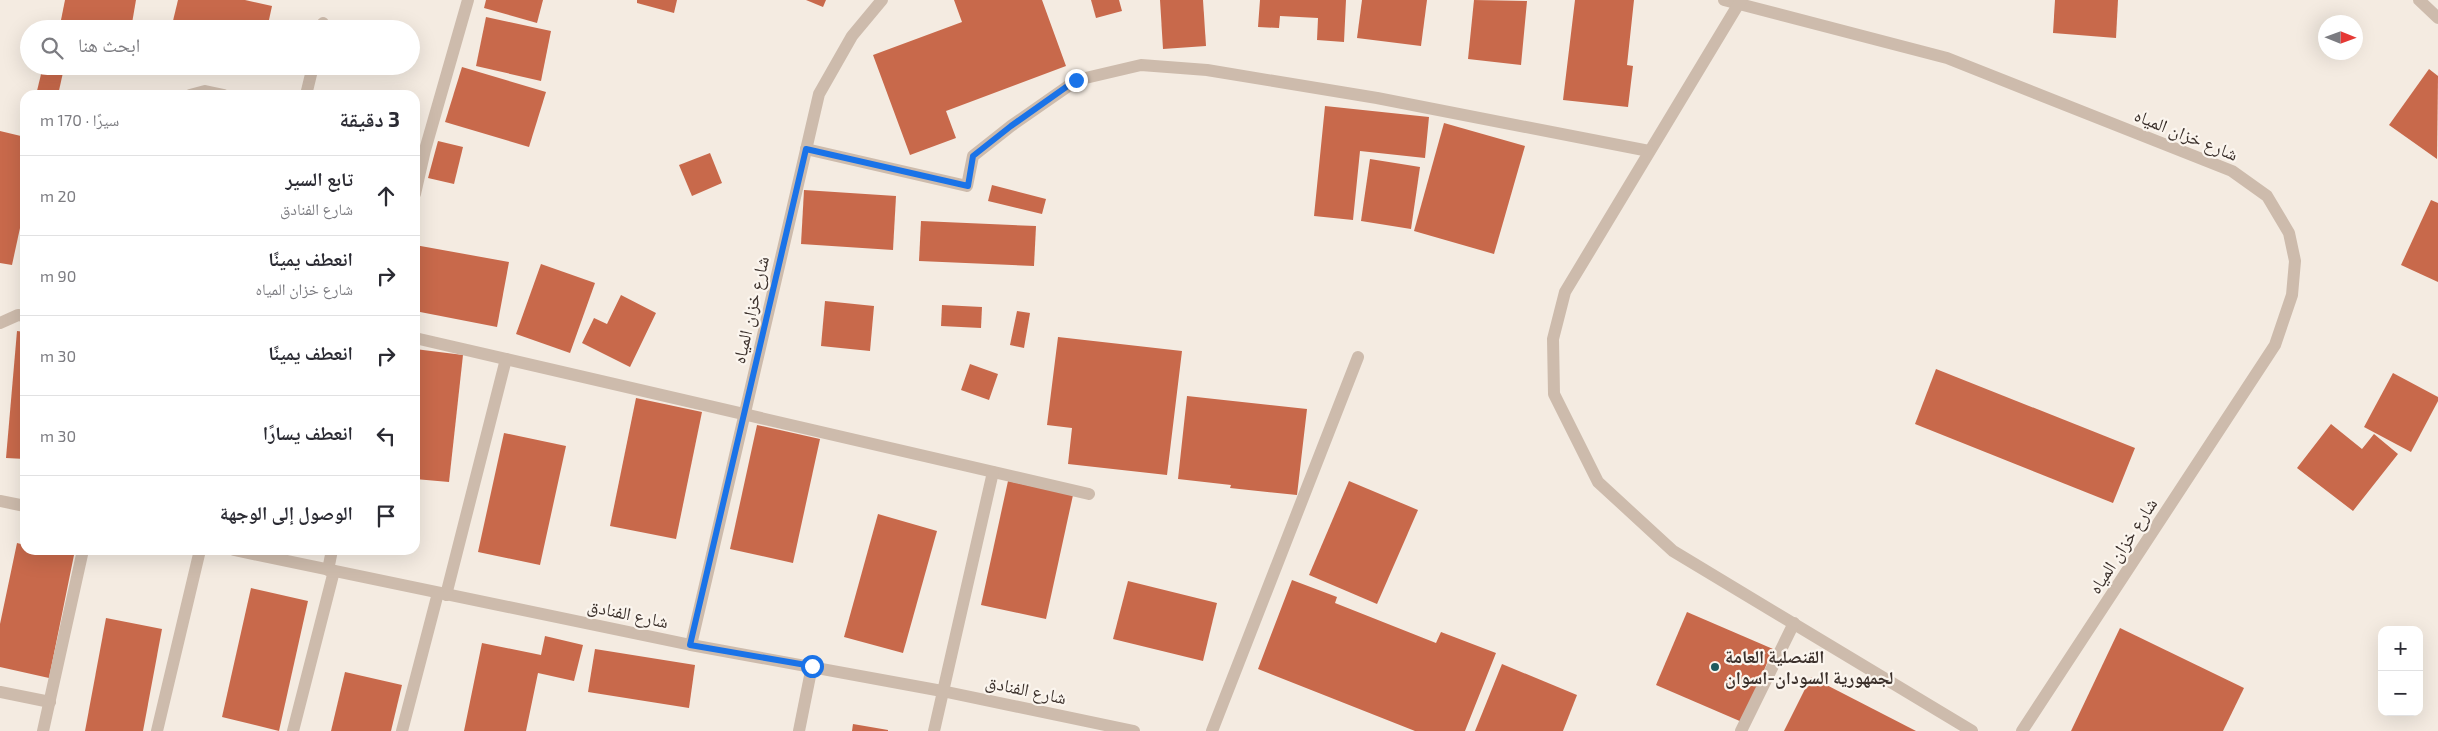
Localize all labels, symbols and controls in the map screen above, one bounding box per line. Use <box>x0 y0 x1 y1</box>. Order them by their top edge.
north arrow <box>2318 15 2363 60</box>
search box <box>20 20 420 75</box>
text: ابحث هنا <box>78 33 140 56</box>
icon: search <box>38 34 66 62</box>
route end <box>1065 69 1088 92</box>
street label: شارع خزان المياه <box>2131 103 2241 166</box>
text: 3 دقيقة <box>339 106 400 131</box>
text: سيرًا · 170 m <box>40 110 119 129</box>
text: تابع السير <box>286 167 353 190</box>
icon: ahead <box>372 182 400 210</box>
text: 20 m <box>40 186 76 205</box>
text: شارع الفنادق <box>280 199 353 218</box>
text: انعطف يمينًا <box>268 247 353 270</box>
street label: شارع خزان المياه <box>727 254 774 366</box>
icon: right <box>372 262 400 290</box>
text: 90 m <box>40 266 76 285</box>
text: شارع خزان المياه <box>255 279 353 298</box>
text: انعطف يمينًا <box>268 341 353 364</box>
icon: right <box>372 342 400 370</box>
text: 30 m <box>40 346 76 365</box>
text: انعطف يسارًا <box>263 421 353 444</box>
icon: left <box>372 422 400 450</box>
text: 30 m <box>40 426 76 445</box>
street label: شارع خزان المياه <box>2083 493 2162 598</box>
text: الوصول إلى الوجهة <box>220 501 353 524</box>
icon: arrive <box>372 502 400 530</box>
street label: شارع الفنادق <box>586 594 671 633</box>
map controls <box>2378 626 2423 716</box>
button: + <box>2378 626 2423 671</box>
place label: القنصلية العامة لجمهورية السودان-اسوان <box>1725 645 1893 689</box>
route start <box>801 655 824 678</box>
marker: القنصلية العامة لجمهورية السودان-اسوان <box>1709 661 1721 673</box>
street label: شارع الفنادق <box>984 670 1069 709</box>
button: − <box>2378 671 2423 716</box>

